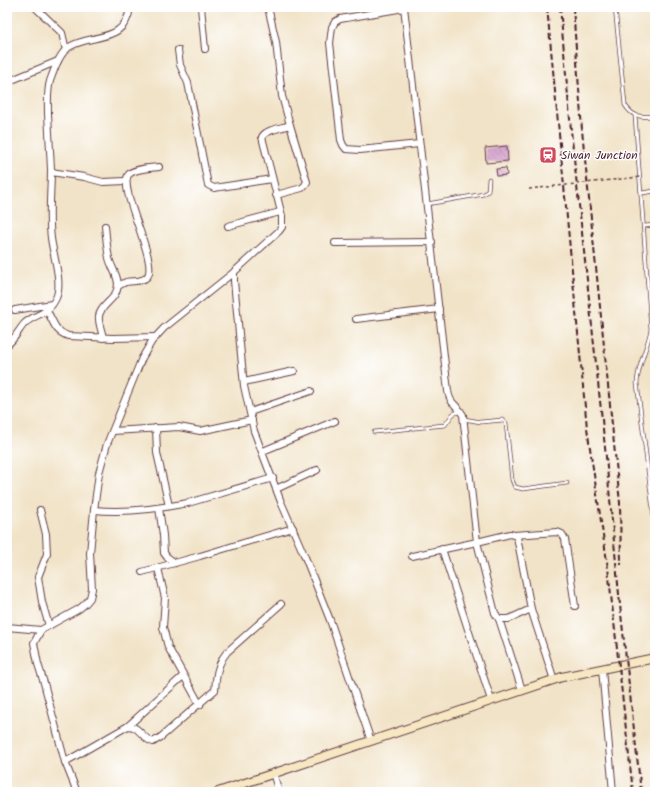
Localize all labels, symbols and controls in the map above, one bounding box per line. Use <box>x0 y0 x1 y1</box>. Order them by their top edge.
station icon: Siwan Junction <box>538 145 558 165</box>
place label: Siwan Junction <box>561 146 638 165</box>

